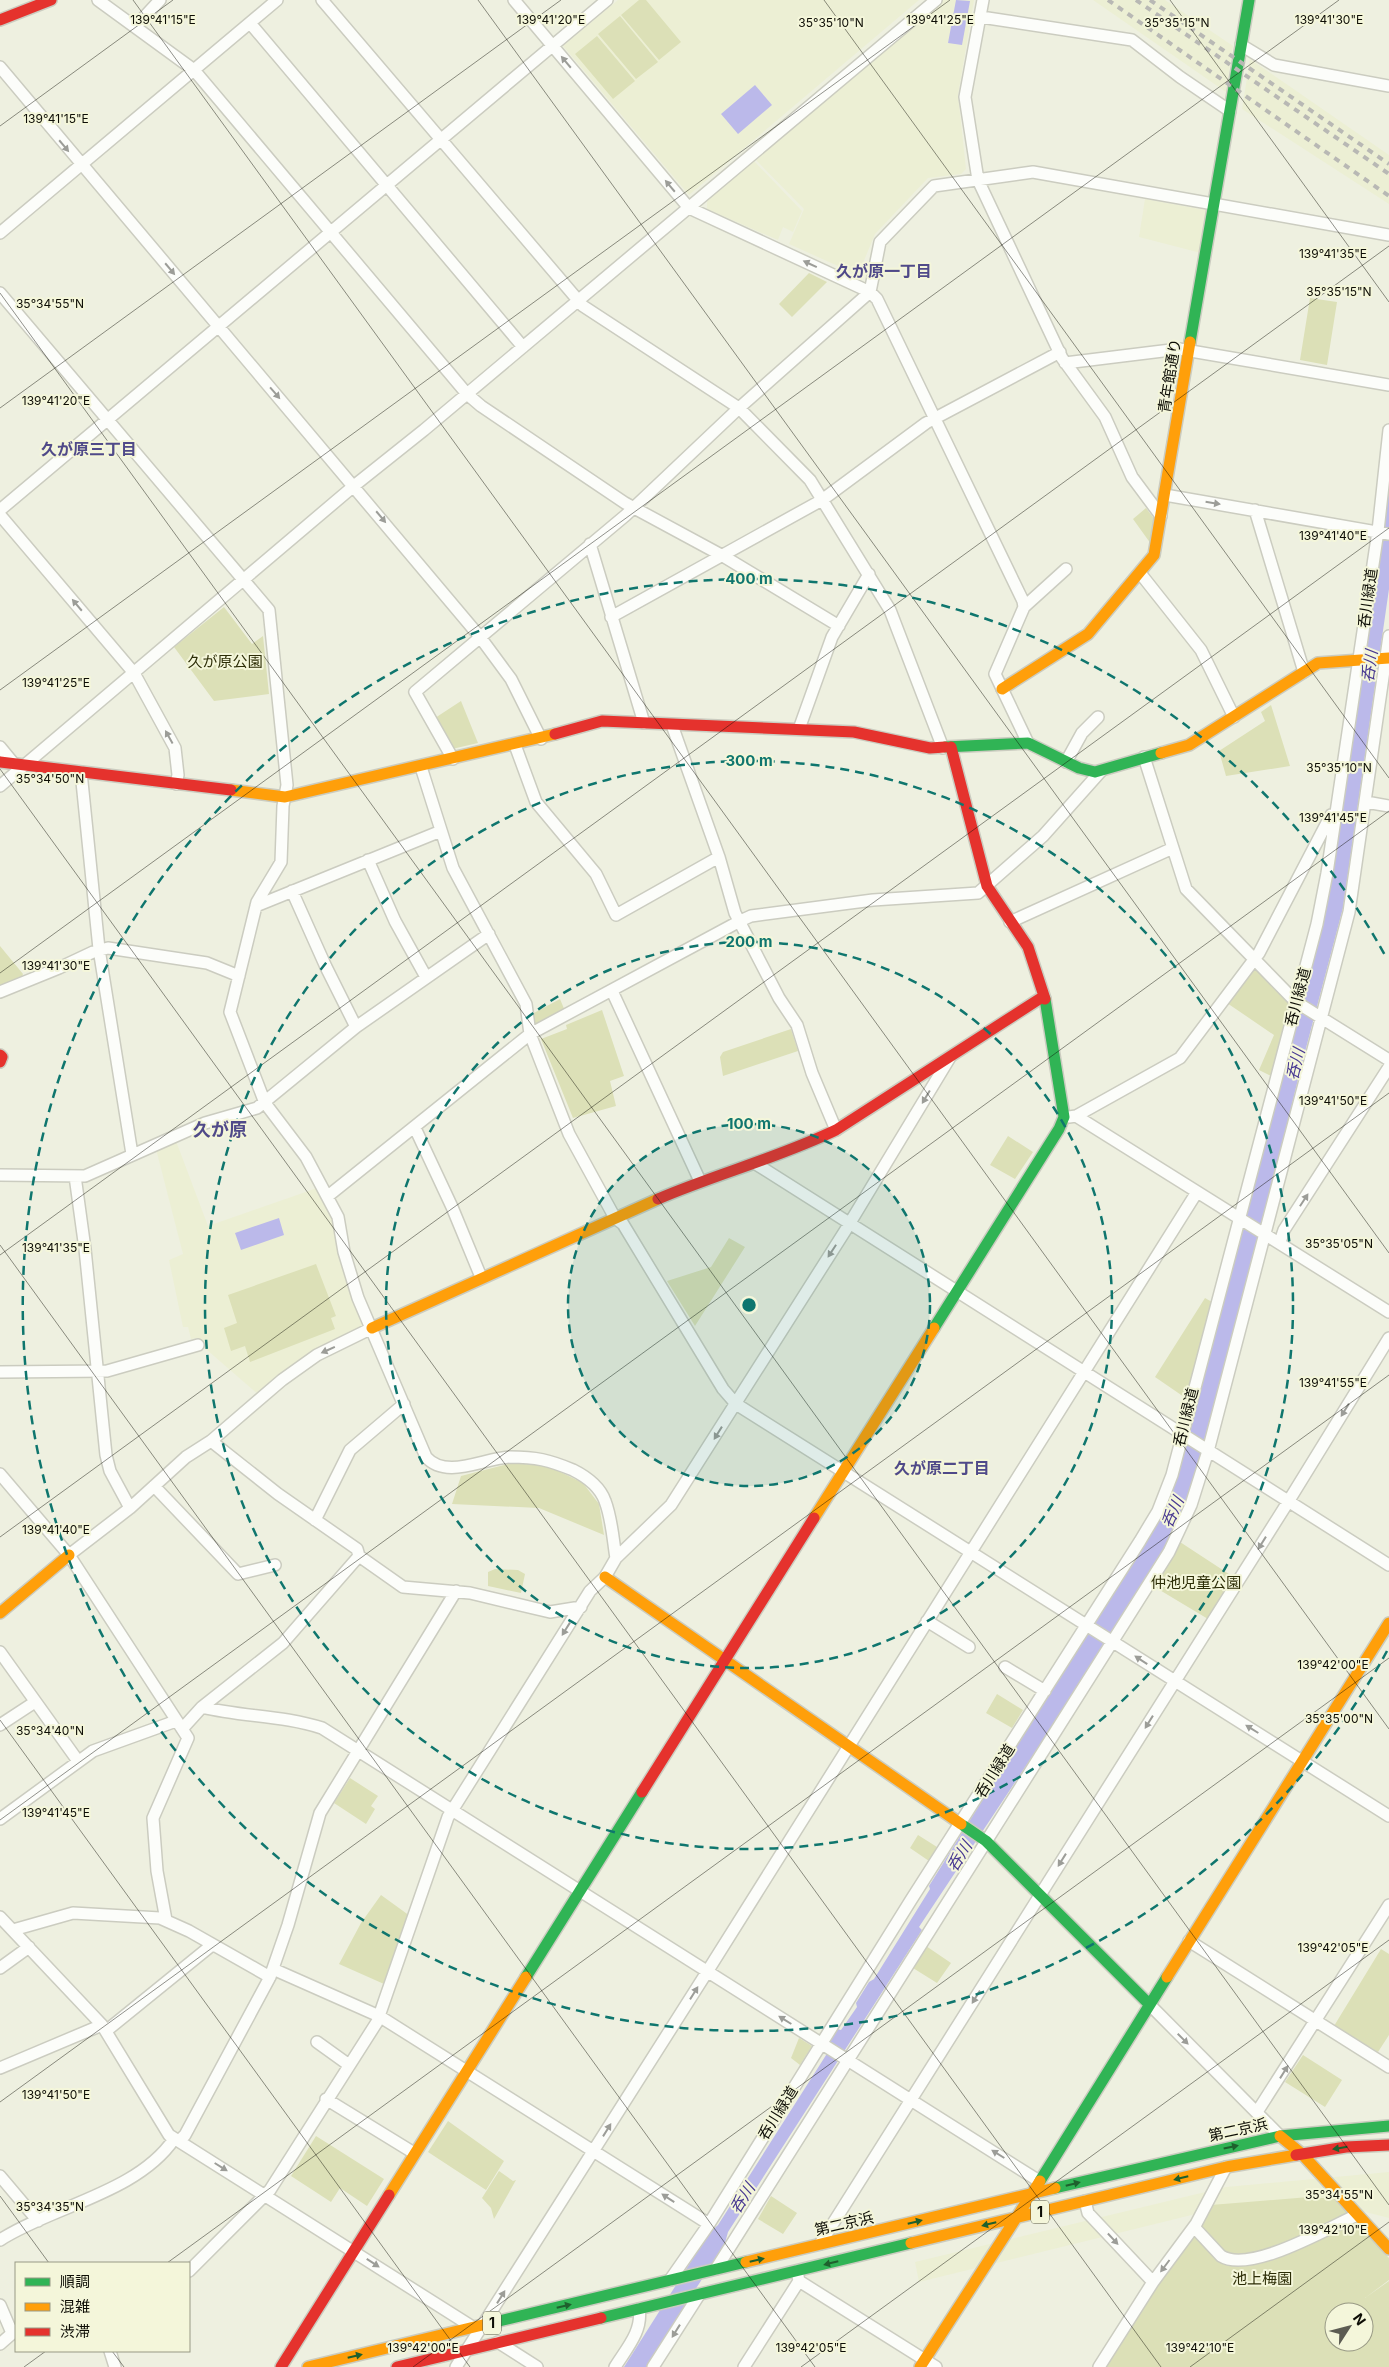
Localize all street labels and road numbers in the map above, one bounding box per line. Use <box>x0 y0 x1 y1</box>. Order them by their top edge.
street label: 青年館通り <box>1154 337 1185 414</box>
street label: 呑川緑道 <box>1354 567 1381 629</box>
street label: 呑川緑道 <box>1281 965 1314 1028</box>
street label: 呑川緑道 <box>1169 1385 1202 1448</box>
street label: 呑川緑道 <box>971 1740 1019 1801</box>
street label: 呑川緑道 <box>754 2082 802 2143</box>
street label: 第二京浜 <box>1207 2114 1269 2145</box>
road number: 1 <box>1031 2200 1049 2224</box>
street label: 第二京浜 <box>813 2208 875 2240</box>
road number: 1 <box>483 2312 501 2334</box>

